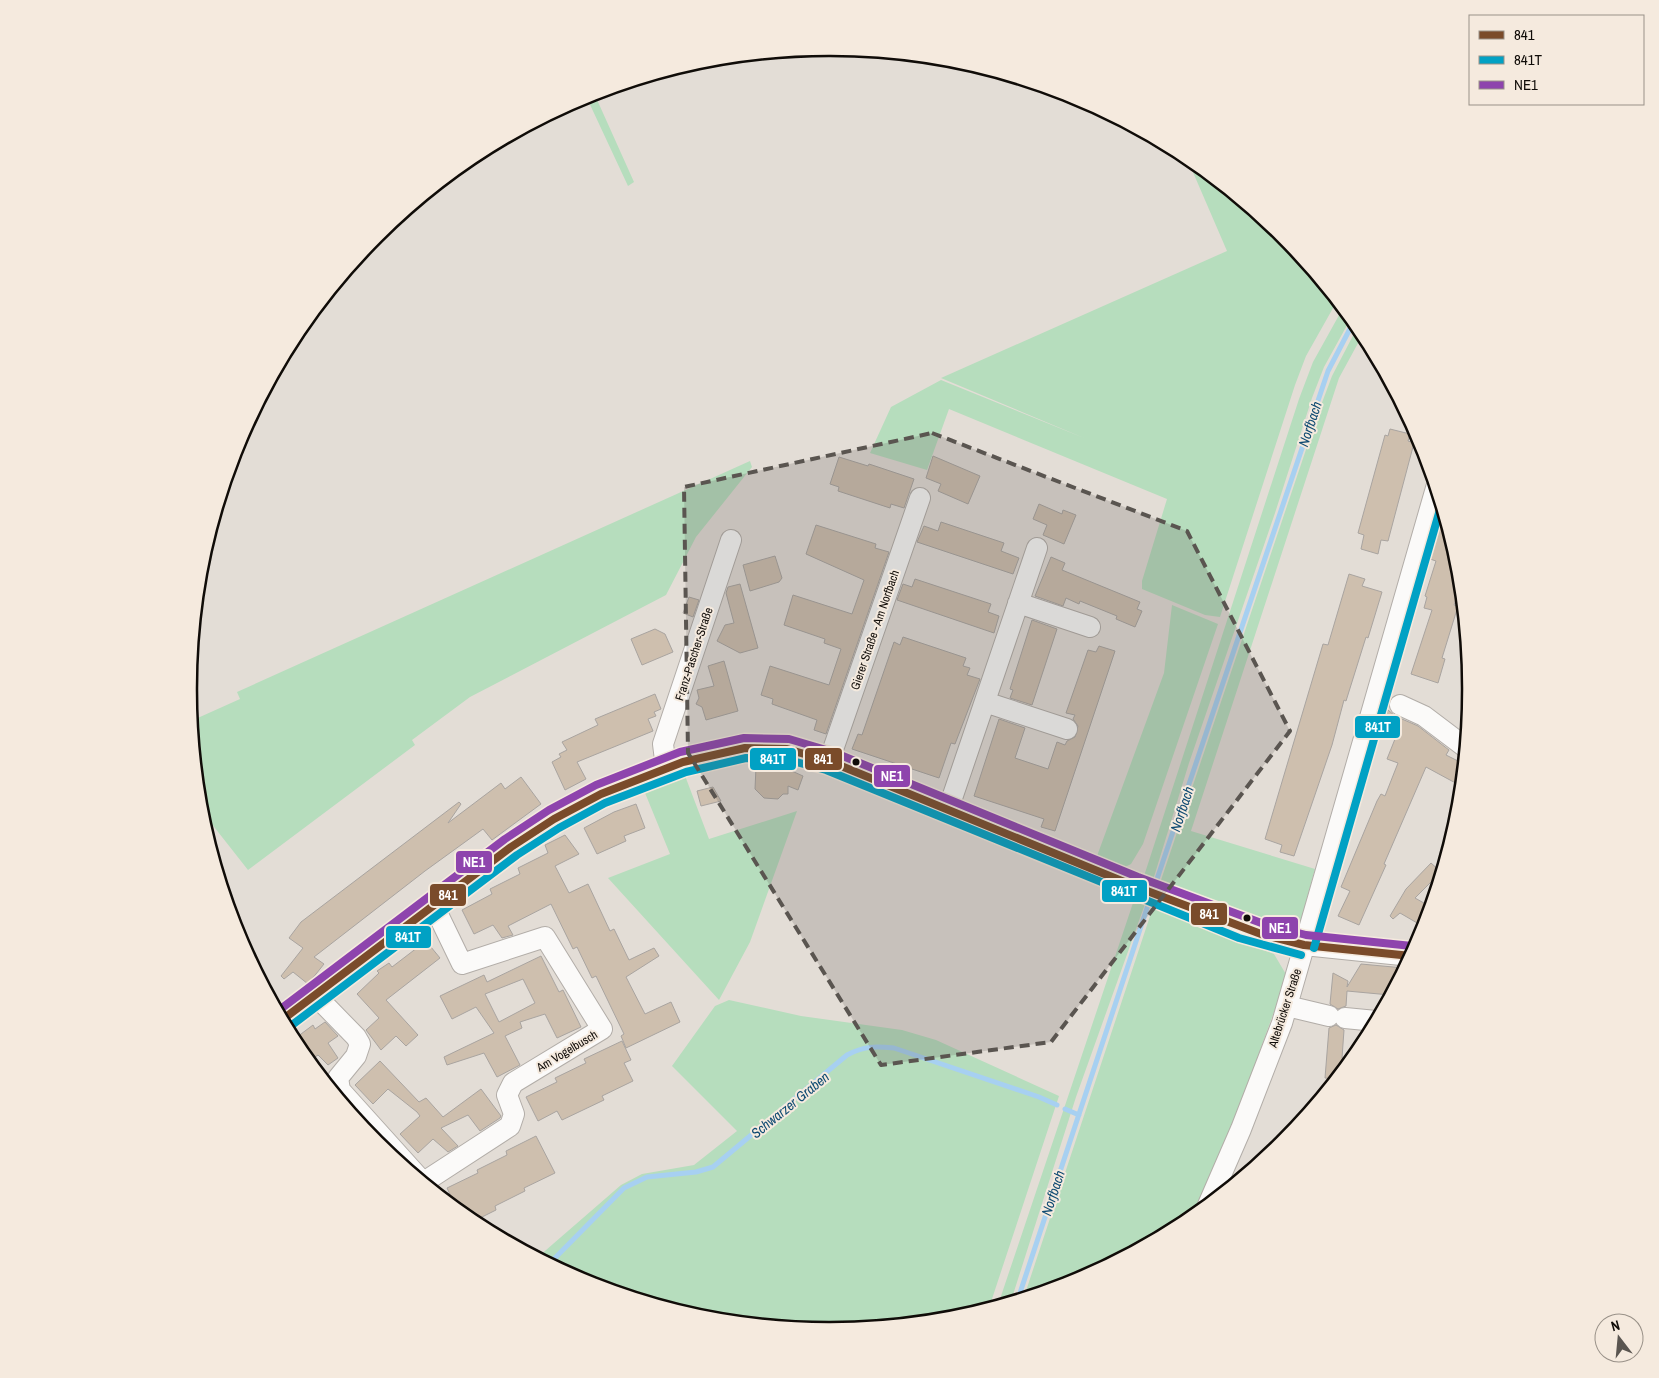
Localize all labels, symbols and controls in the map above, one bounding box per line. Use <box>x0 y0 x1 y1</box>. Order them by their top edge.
legend <box>1469 15 1644 105</box>
text: 841 <box>1514 24 1535 45</box>
text: 841T <box>1514 49 1543 70</box>
text: NE1 <box>1514 74 1538 95</box>
water label: Norfbach <box>1294 399 1326 449</box>
street label: Gierer Straße - Am Norfbach <box>847 568 903 692</box>
street label: Franz-Pascher-Straße <box>671 605 717 703</box>
line badge: 841T <box>1354 715 1401 739</box>
text: 841T <box>1365 718 1391 736</box>
line badge: 841T <box>749 747 797 771</box>
line badge: 841 <box>804 747 843 771</box>
text: 841T <box>760 750 786 768</box>
text: 841 <box>813 750 833 768</box>
unlabelled marker <box>851 757 861 767</box>
line badge: NE1 <box>873 764 911 788</box>
text: NE1 <box>881 767 904 785</box>
water label: Norfbach <box>1166 784 1198 834</box>
line badge: NE1 <box>455 850 493 874</box>
text: NE1 <box>463 853 486 871</box>
line badge: 841T <box>1101 879 1148 903</box>
text: 841T <box>1111 882 1137 900</box>
line badge: 841 <box>429 883 467 907</box>
text: 841 <box>438 886 458 904</box>
line badge: 841 <box>1190 902 1228 926</box>
text: 841 <box>1199 905 1219 923</box>
unlabelled marker <box>1242 913 1252 923</box>
line badge: NE1 <box>1261 916 1299 940</box>
text: NE1 <box>1269 919 1292 937</box>
line badge: 841T <box>385 925 432 949</box>
text: 841T <box>395 928 421 946</box>
street label: Altebrücker Straße <box>1264 967 1305 1050</box>
street label: Am Vogelbusch <box>533 1027 600 1076</box>
water label: Schwarzer Graben <box>747 1068 833 1142</box>
water label: Norfbach <box>1037 1168 1069 1218</box>
north arrow <box>1594 1313 1644 1363</box>
text: N <box>1609 1316 1622 1335</box>

